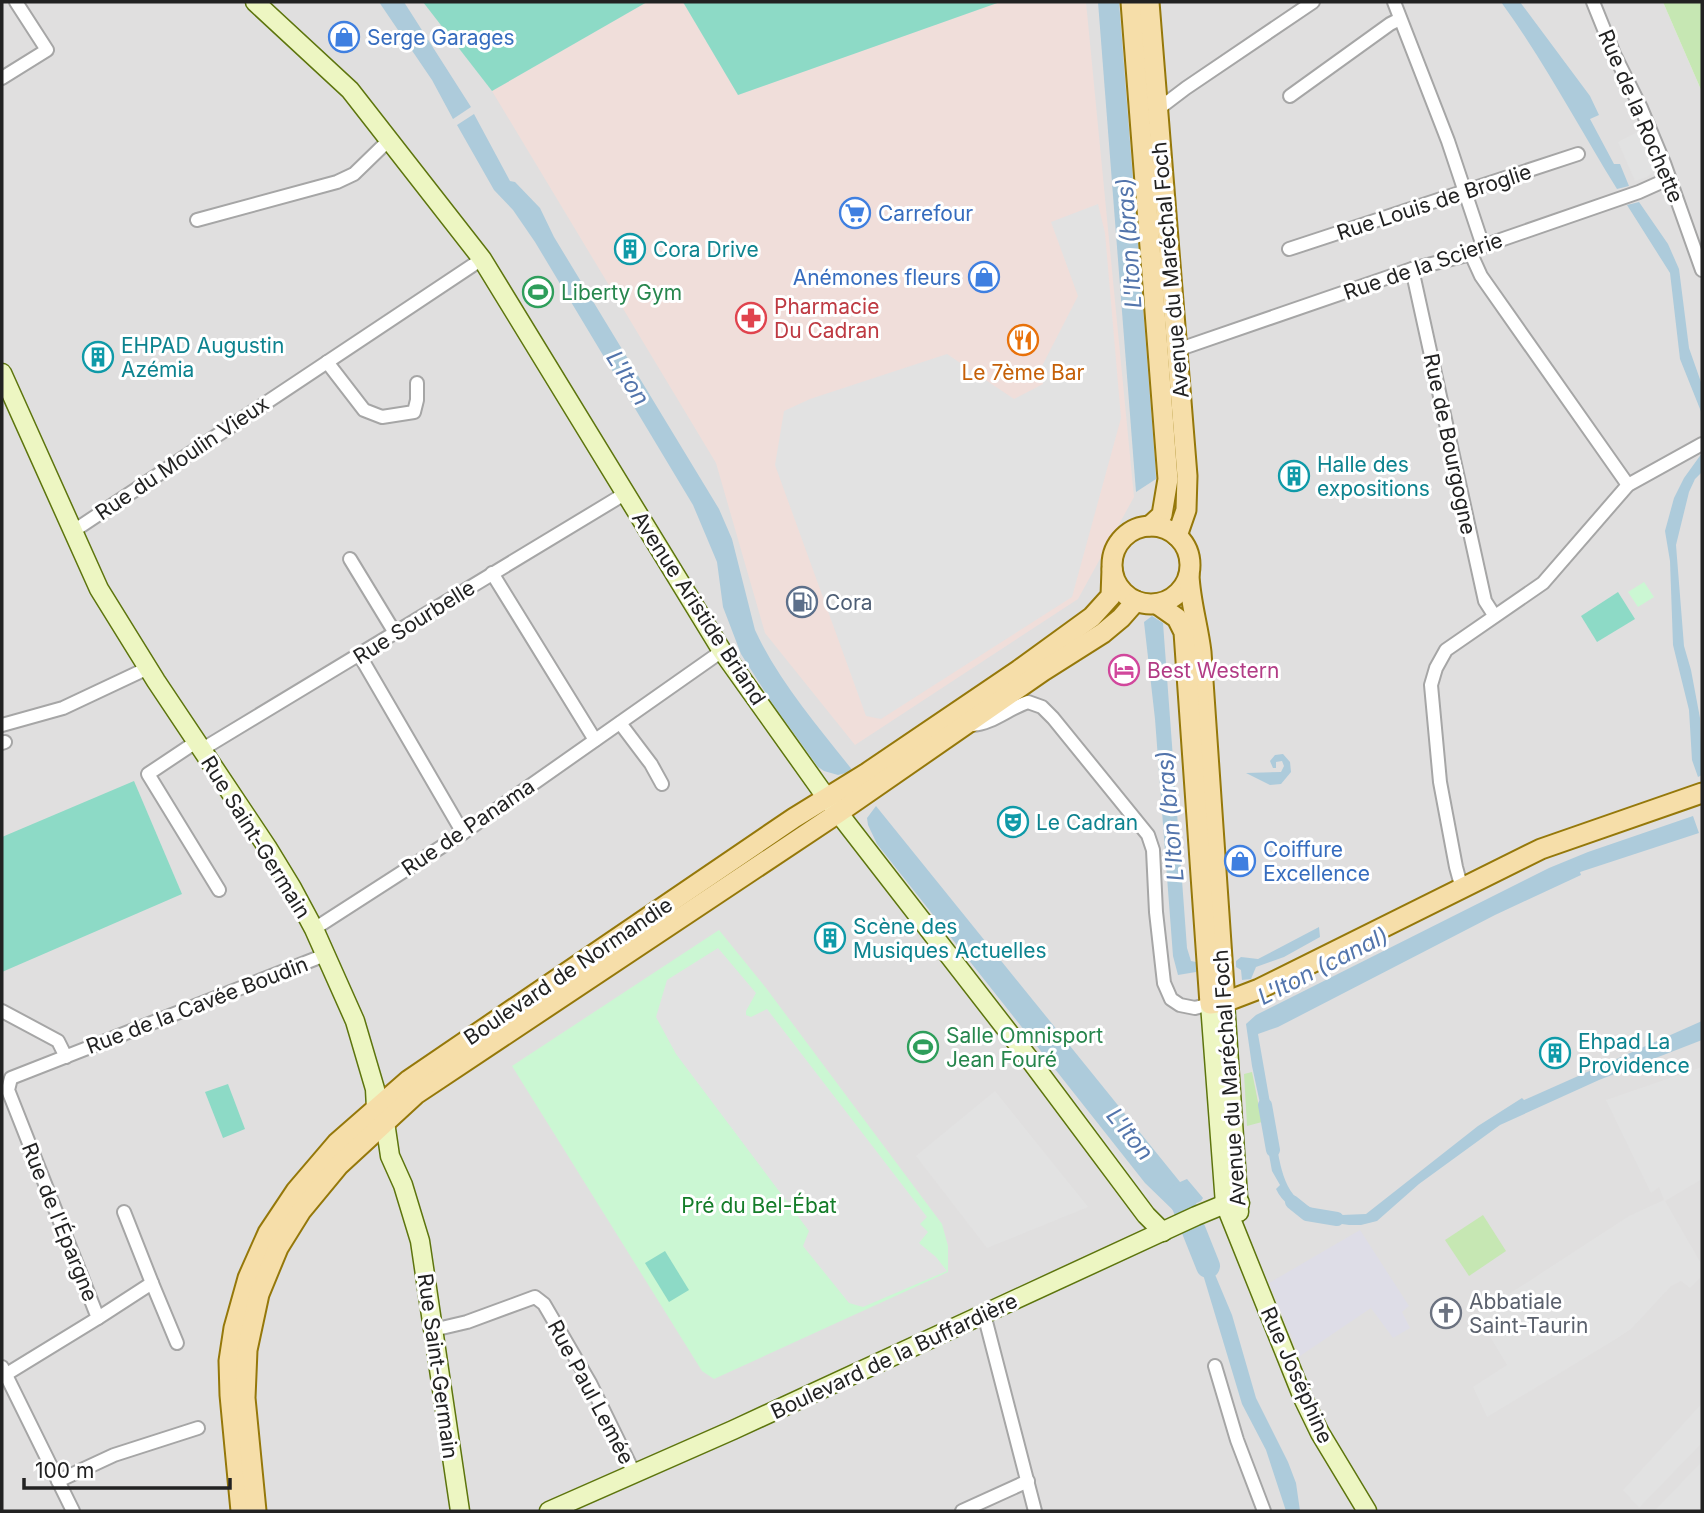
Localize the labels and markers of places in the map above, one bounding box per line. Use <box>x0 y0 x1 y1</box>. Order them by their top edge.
shop icon: Serge Garages <box>327 20 361 54</box>
place label: Serge Garages <box>367 25 515 50</box>
supermarket icon: Carrefour <box>838 196 872 230</box>
place label: Carrefour <box>878 201 973 226</box>
building icon: Cora Drive <box>613 232 647 266</box>
place label: Cora Drive <box>653 237 759 262</box>
shop icon: Anémones fleurs <box>967 260 1001 294</box>
place label: Anémones fleurs <box>793 265 961 290</box>
sports icon: Liberty Gym <box>521 275 555 309</box>
place label: Liberty Gym <box>561 280 682 305</box>
place label: Pharmacie Du Cadran <box>774 294 880 343</box>
pharmacy icon: Pharmacie Du Cadran <box>734 301 768 335</box>
restaurant icon: Le 7ème Bar <box>1006 323 1040 357</box>
place label: EHPAD Augustin Azémia <box>121 333 284 382</box>
building icon: EHPAD Augustin Azémia <box>81 340 115 374</box>
place label: Le 7ème Bar <box>961 360 1085 385</box>
place label: Halle des expositions <box>1317 452 1430 501</box>
building icon: Halle des expositions <box>1277 459 1311 493</box>
fuel station icon: Cora <box>785 585 819 619</box>
place label: Cora <box>825 590 873 615</box>
hotel icon: Best Western <box>1107 653 1141 687</box>
place label: Best Western <box>1147 658 1279 683</box>
theatre icon: Le Cadran <box>996 805 1030 839</box>
place label: Le Cadran <box>1036 810 1138 835</box>
place label: Coiffure Excellence <box>1263 837 1370 886</box>
shop icon: Coiffure Excellence <box>1223 844 1257 878</box>
place label: Scène des Musiques Actuelles <box>853 914 1047 963</box>
building icon: Scène des Musiques Actuelles <box>813 921 847 955</box>
place label: Salle Omnisport Jean Fouré <box>946 1023 1103 1072</box>
place label: Ehpad La Providence <box>1578 1029 1690 1078</box>
sports icon: Salle Omnisport Jean Fouré <box>906 1030 940 1064</box>
building icon: Ehpad La Providence <box>1538 1036 1572 1070</box>
place label: Abbatiale Saint-Taurin <box>1469 1289 1588 1338</box>
church icon: Abbatiale Saint-Taurin <box>1429 1296 1463 1330</box>

